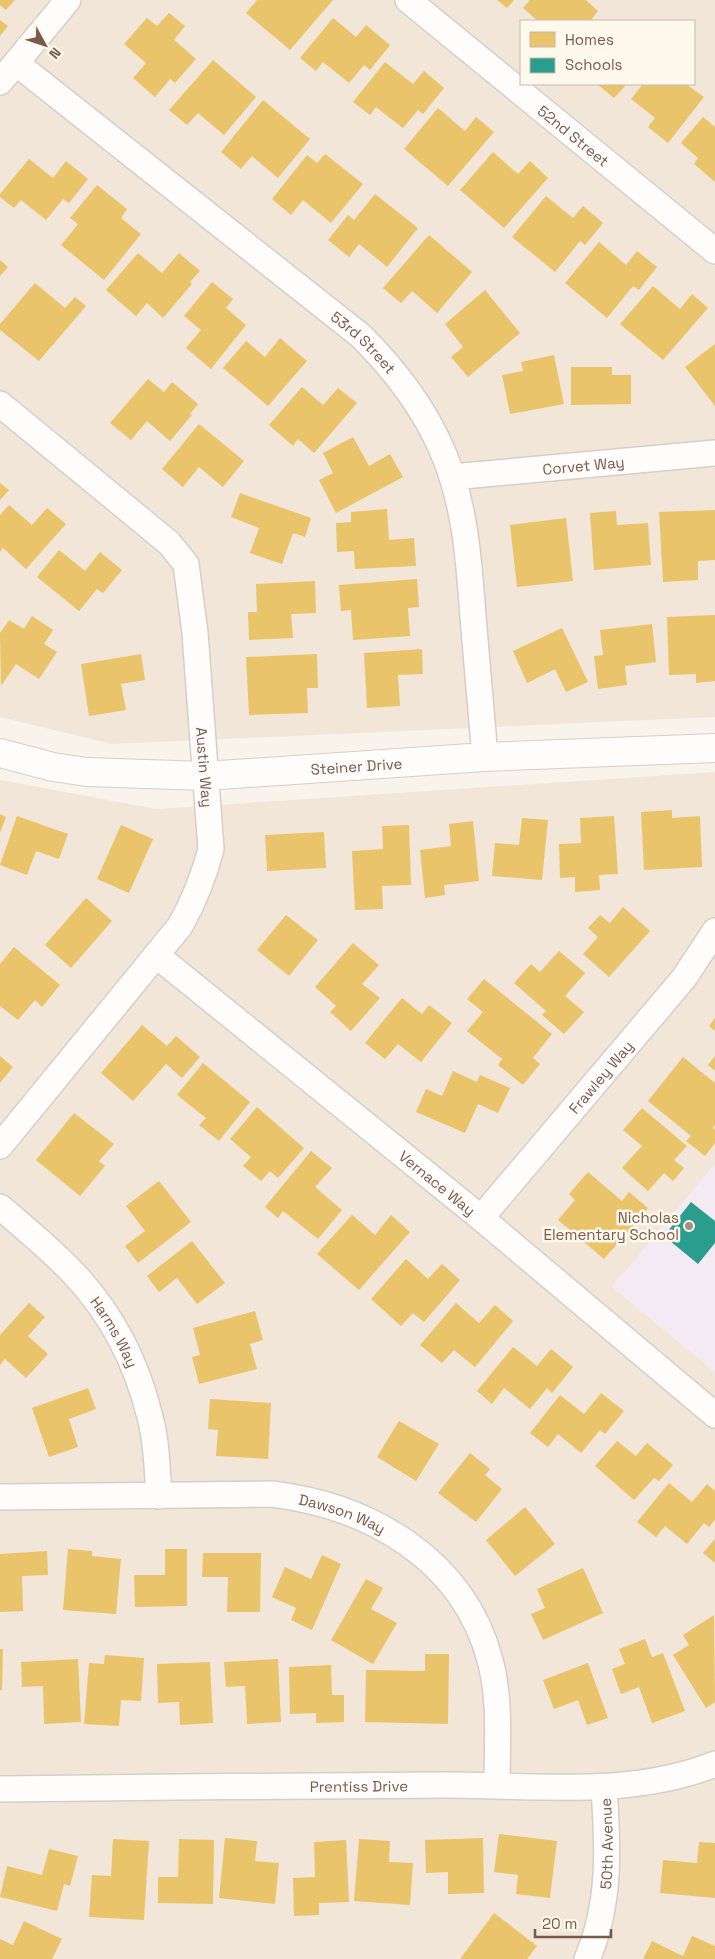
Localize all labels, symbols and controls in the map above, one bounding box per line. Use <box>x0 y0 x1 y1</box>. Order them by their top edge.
north arrow <box>20 20 70 70</box>
legend <box>520 20 695 85</box>
text: Homes <box>565 30 614 49</box>
text: N <box>45 44 65 63</box>
text: Schools <box>565 55 623 74</box>
street label: 52nd Street <box>534 101 613 170</box>
street label: 53rd Street <box>327 307 400 377</box>
street label: Corvet Way <box>542 452 625 478</box>
street label: Austin Way <box>192 726 217 808</box>
street label: Steiner Drive <box>310 753 403 778</box>
street label: Frawley Way <box>564 1036 637 1117</box>
street label: Vernace Way <box>395 1146 480 1219</box>
place label: Nicholas Elementary School <box>543 1208 679 1244</box>
marker: Nicholas Elementary School <box>683 1220 695 1232</box>
street label: Harms Way <box>87 1292 142 1370</box>
street label: Dawson Way <box>297 1489 389 1538</box>
street label: Prentiss Drive <box>310 1776 408 1795</box>
street label: 50th Avenue <box>595 1797 616 1890</box>
scale bar <box>535 1906 611 1938</box>
text: 20 m <box>542 1914 577 1933</box>

